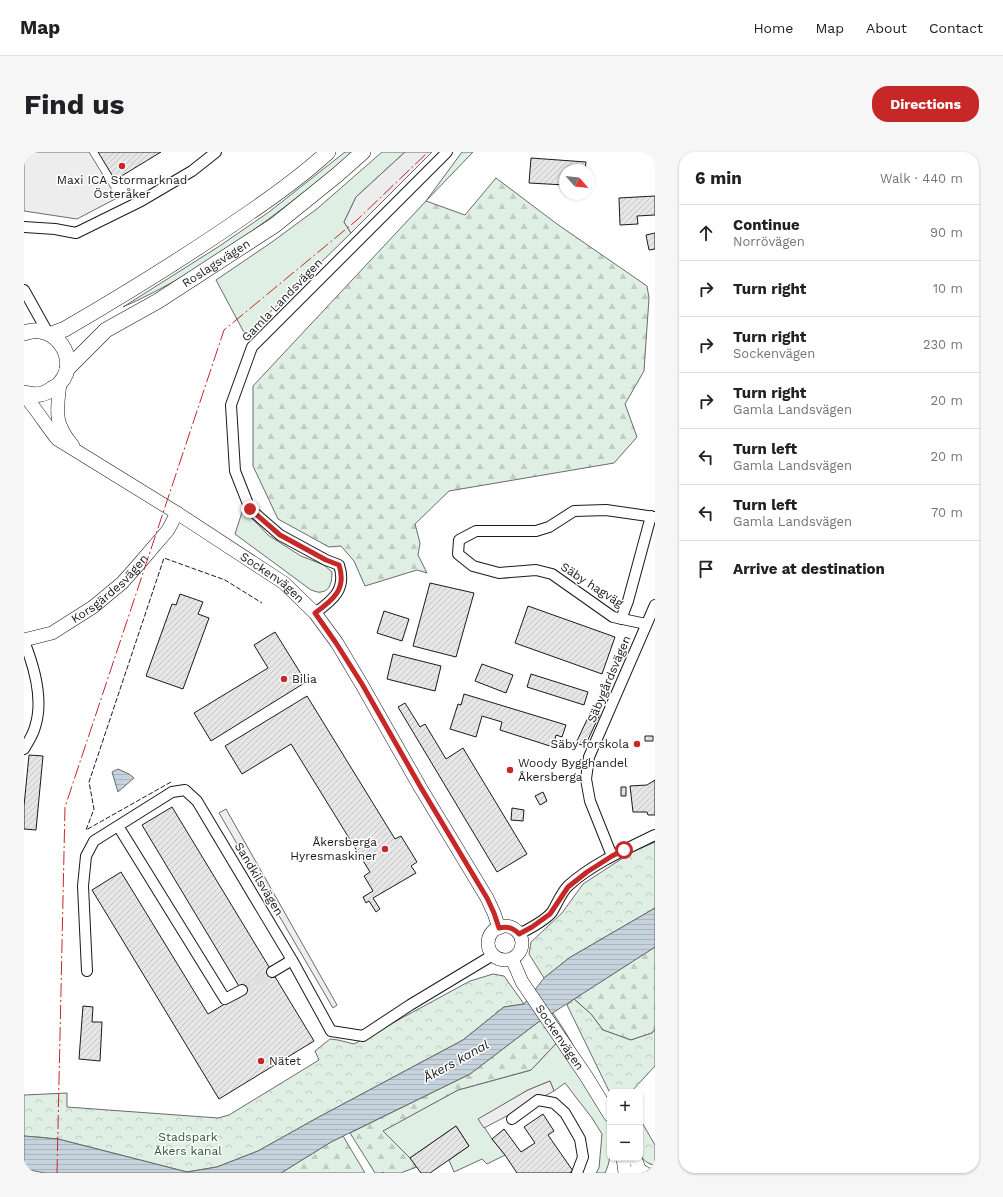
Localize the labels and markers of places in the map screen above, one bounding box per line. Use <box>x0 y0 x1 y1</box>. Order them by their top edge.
marker: Maxi ICA Stormarknad Österåker <box>117 161 127 171</box>
place label: Maxi ICA Stormarknad Österåker <box>57 173 187 201</box>
place label: Bilia <box>292 672 317 686</box>
marker: Bilia <box>279 674 289 684</box>
place label: Säby forskola <box>551 737 629 751</box>
marker: Säby forskola <box>632 739 642 749</box>
place label: Woody Bygghandel Åkersberga <box>518 756 628 784</box>
marker: Woody Bygghandel Åkersberga <box>505 765 515 775</box>
place label: Åkersberga Hyresmaskiner <box>290 835 377 863</box>
marker: Åkersberga Hyresmaskiner <box>380 844 390 854</box>
place label: Nätet <box>269 1054 301 1068</box>
marker: Nätet <box>256 1056 266 1066</box>

